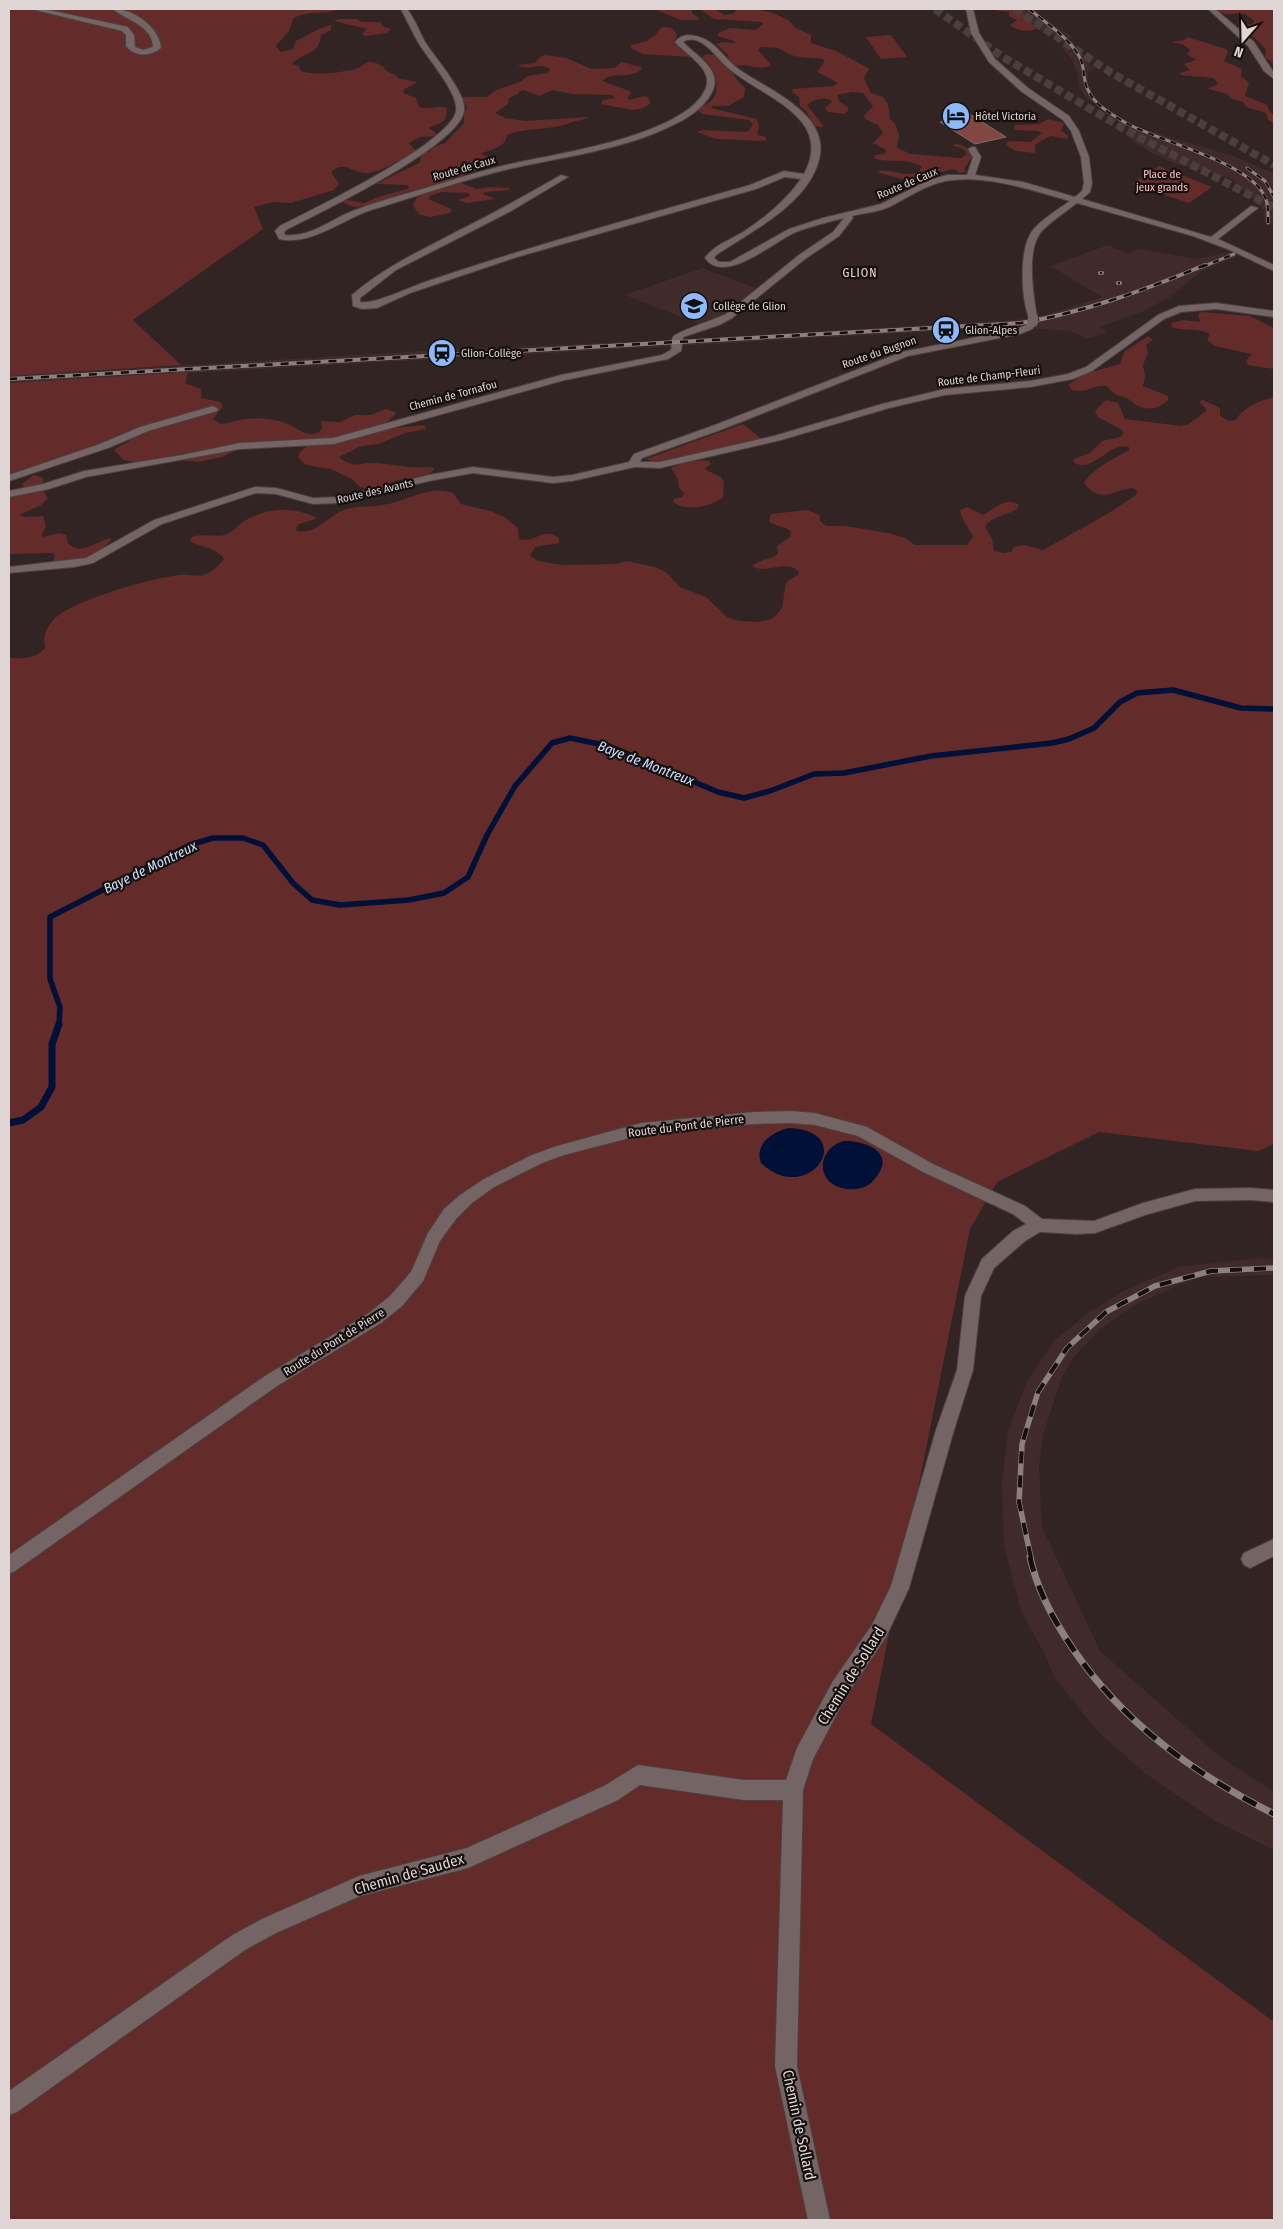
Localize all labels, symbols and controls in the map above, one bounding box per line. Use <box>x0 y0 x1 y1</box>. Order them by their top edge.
north arrow <box>1218 15 1268 65</box>
text: N <box>1232 42 1246 61</box>
hotel icon: Hôtel Victoria <box>941 101 971 131</box>
place label: Hôtel Victoria <box>975 110 1036 123</box>
street label: Route de Caux <box>431 153 497 184</box>
street label: Route de Caux <box>875 165 939 202</box>
park label: Place de jeux grands <box>1135 168 1188 194</box>
district label: GLION <box>842 266 878 280</box>
school or university icon: Collège de Glion <box>679 291 709 321</box>
place label: Collège de Glion <box>713 300 786 313</box>
station icon: Glion-Alpes <box>931 315 961 345</box>
place label: Glion-Alpes <box>965 324 1017 337</box>
street label: Route du Bugnon <box>840 334 918 371</box>
station icon: Glion-Collège <box>427 338 457 368</box>
place label: Glion-Collège <box>461 347 521 360</box>
street label: Route de Champ-Fleuri <box>937 364 1041 389</box>
street label: Chemin de Tornafou <box>408 378 498 413</box>
street label: Route des Avants <box>336 476 415 507</box>
water label: Baye de Montreux <box>595 737 697 790</box>
water label: Baye de Montreux <box>101 837 200 897</box>
street label: Route du Pont de Pierre <box>627 1112 745 1140</box>
street label: Route du Pont de Pierre <box>281 1305 387 1379</box>
street label: Chemin de Sollard <box>814 1624 888 1728</box>
street label: Chemin de Saudex <box>352 1850 466 1898</box>
street label: Chemin de Sollard <box>779 2068 819 2182</box>

